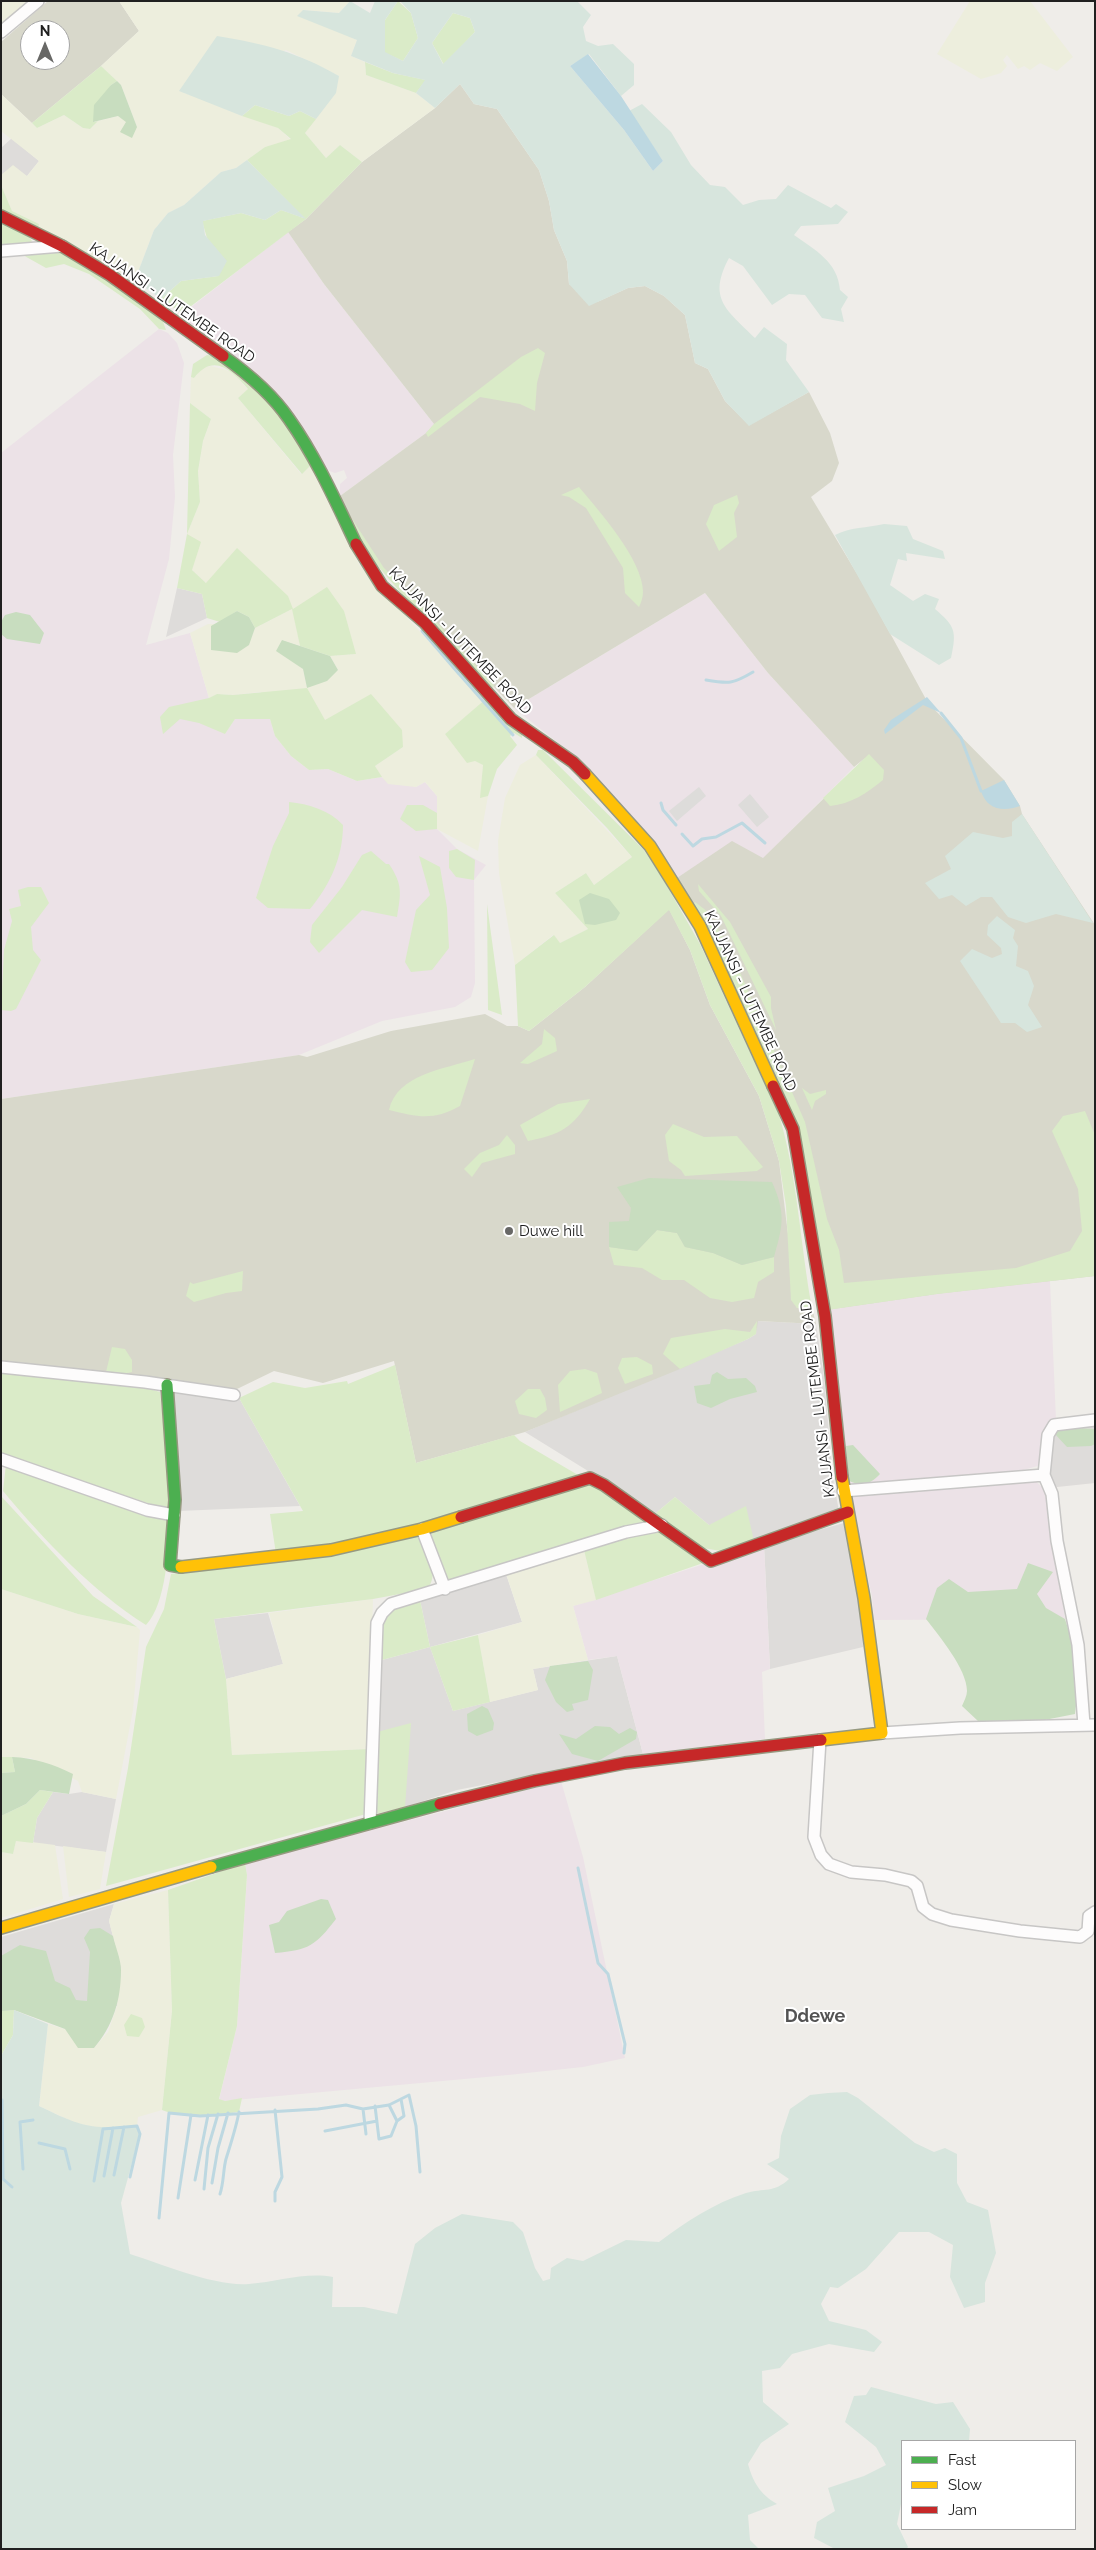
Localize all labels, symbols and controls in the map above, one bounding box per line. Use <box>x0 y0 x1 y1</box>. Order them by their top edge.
north arrow <box>20 20 70 70</box>
text: N <box>40 23 50 39</box>
street label: KAJJANSI - LUTEMBE ROAD <box>86 239 258 367</box>
street label: KAJJANSI - LUTEMBE ROAD <box>385 564 535 718</box>
street label: KAJJANSI - LUTEMBE ROAD <box>700 908 800 1094</box>
place label: Duwe hill <box>519 1222 583 1240</box>
marker: Duwe hill <box>503 1225 515 1237</box>
street label: KAJJANSI - LUTEMBE ROAD <box>797 1300 839 1498</box>
district label: Ddewe <box>785 2006 845 2028</box>
legend <box>901 2440 1076 2530</box>
text: Fast <box>948 2451 976 2469</box>
text: Slow <box>948 2476 982 2494</box>
text: Jam <box>948 2501 977 2519</box>

